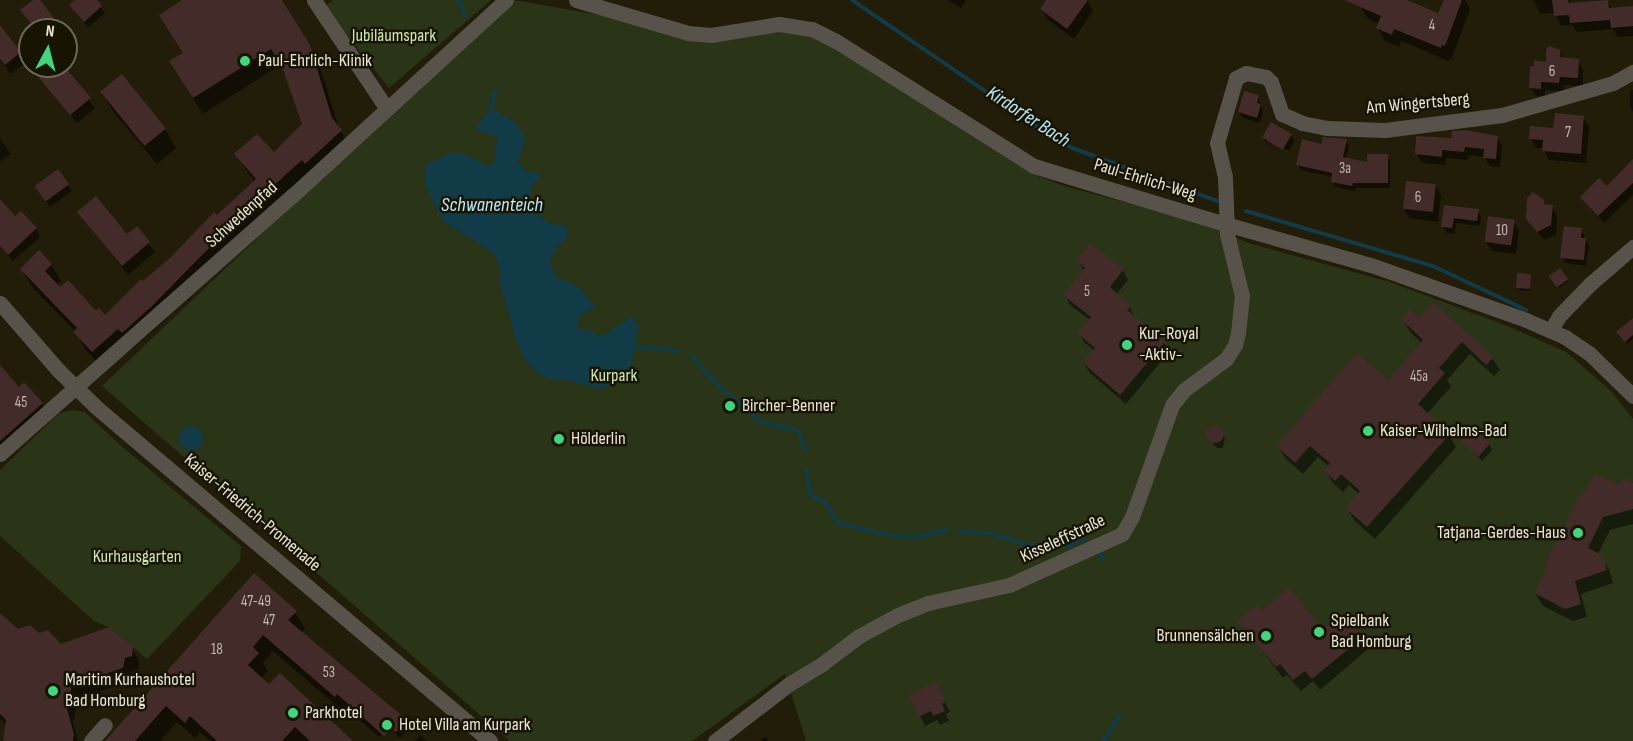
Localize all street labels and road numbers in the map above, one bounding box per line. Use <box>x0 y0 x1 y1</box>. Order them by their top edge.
street label: Am Wingertsberg <box>1366 89 1470 119</box>
street label: Paul-Ehrlich-Weg <box>1091 154 1199 206</box>
street label: Schwedenpfad <box>202 177 282 253</box>
street label: Kaiser-Friedrich-Promenade <box>179 449 325 577</box>
street label: Kisseleffstraße <box>1017 510 1109 568</box>

